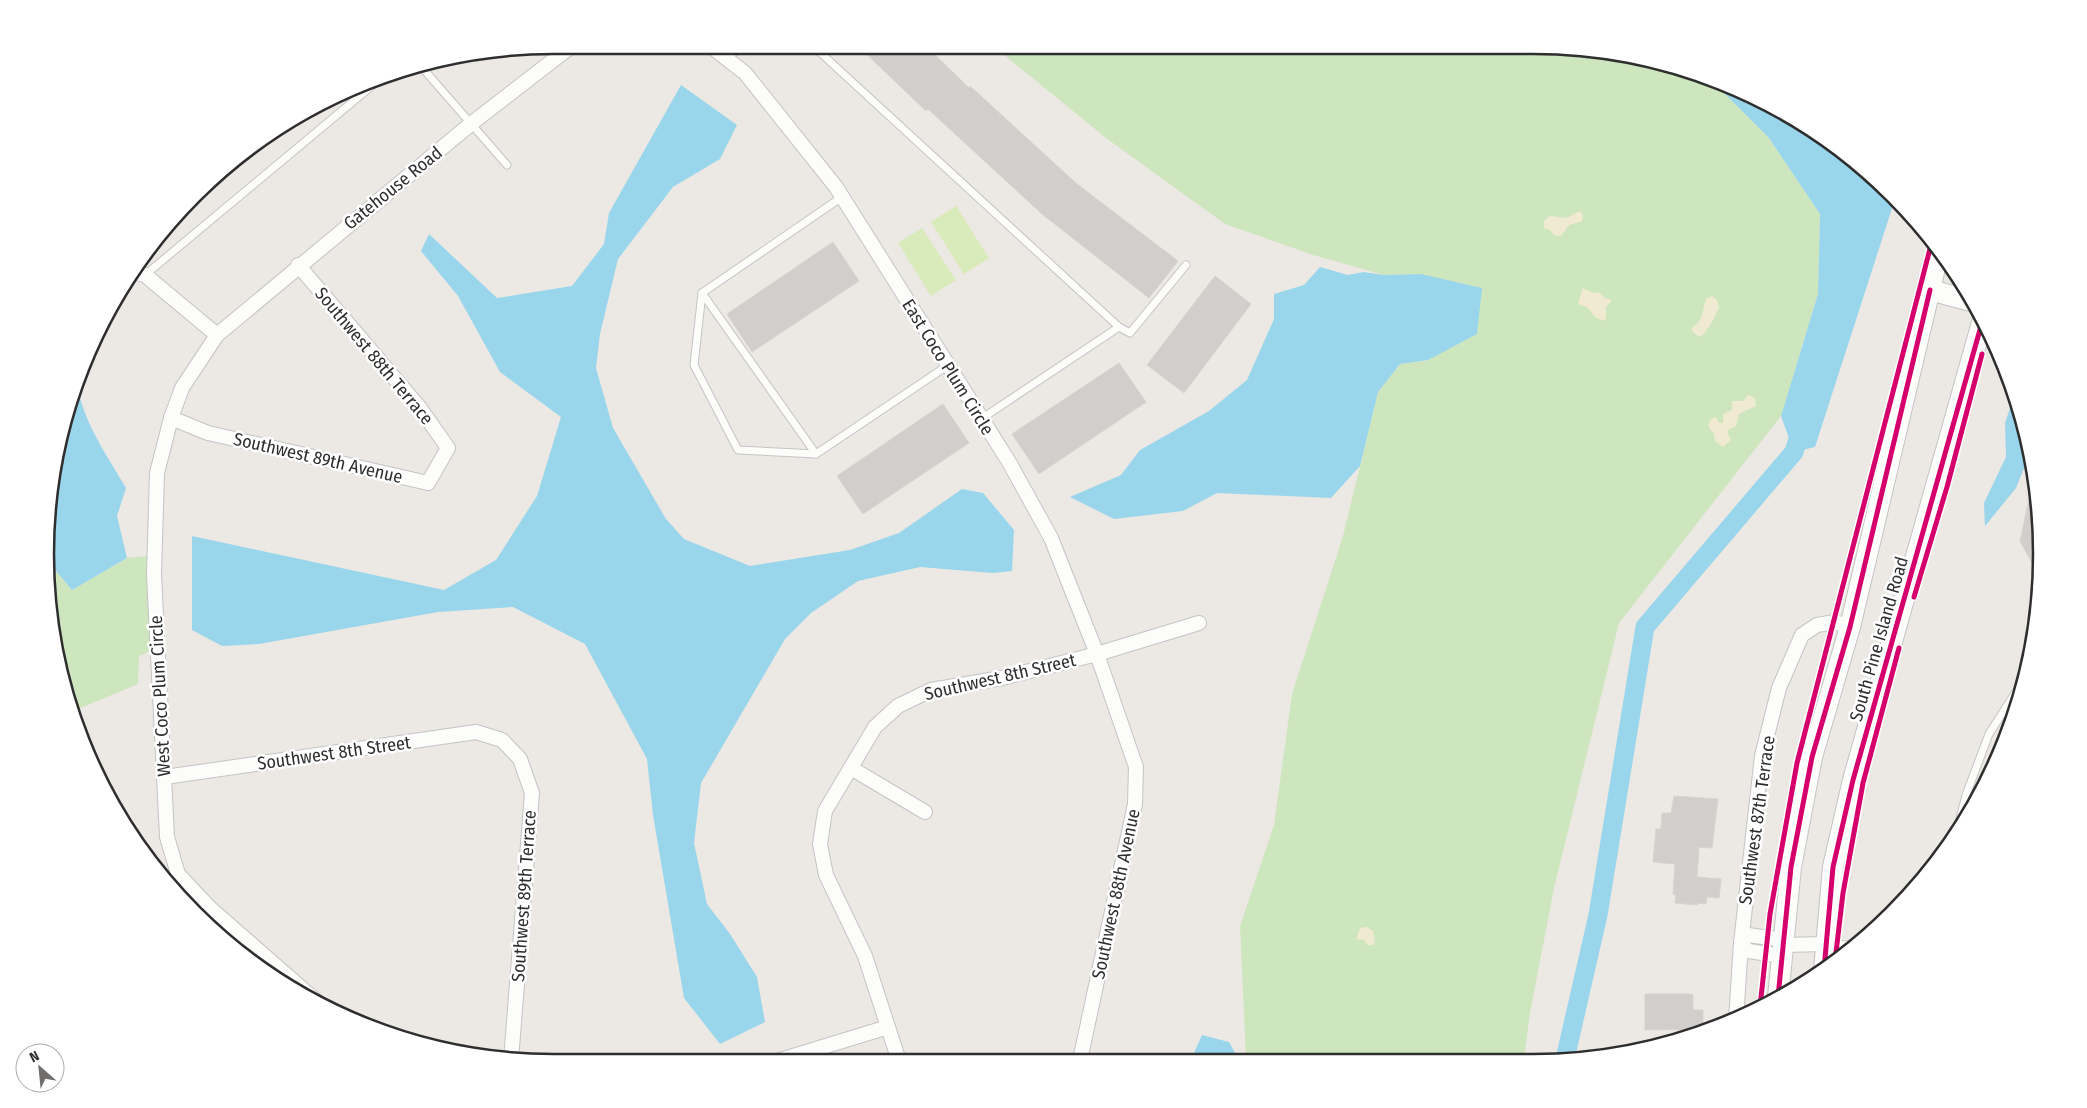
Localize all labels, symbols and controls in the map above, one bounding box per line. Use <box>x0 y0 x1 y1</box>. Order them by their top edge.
street label: Gatehouse Road <box>339 142 447 234</box>
street label: Southwest 88th Terrace <box>310 283 438 429</box>
street label: East Coco Plum Circle <box>897 295 999 439</box>
street label: Southwest 89th Avenue <box>231 428 405 488</box>
street label: South Pine Island Road <box>1845 554 1913 724</box>
street label: West Coco Plum Circle <box>145 615 175 777</box>
street label: Southwest 8th Street <box>922 649 1078 705</box>
street label: Southwest 8th Street <box>256 731 412 775</box>
street label: Southwest 87th Terrace <box>1734 734 1780 906</box>
street label: Southwest 88th Avenue <box>1087 807 1145 981</box>
street label: Southwest 89th Terrace <box>507 809 541 983</box>
north arrow <box>15 1043 65 1093</box>
text: N <box>27 1047 42 1066</box>

